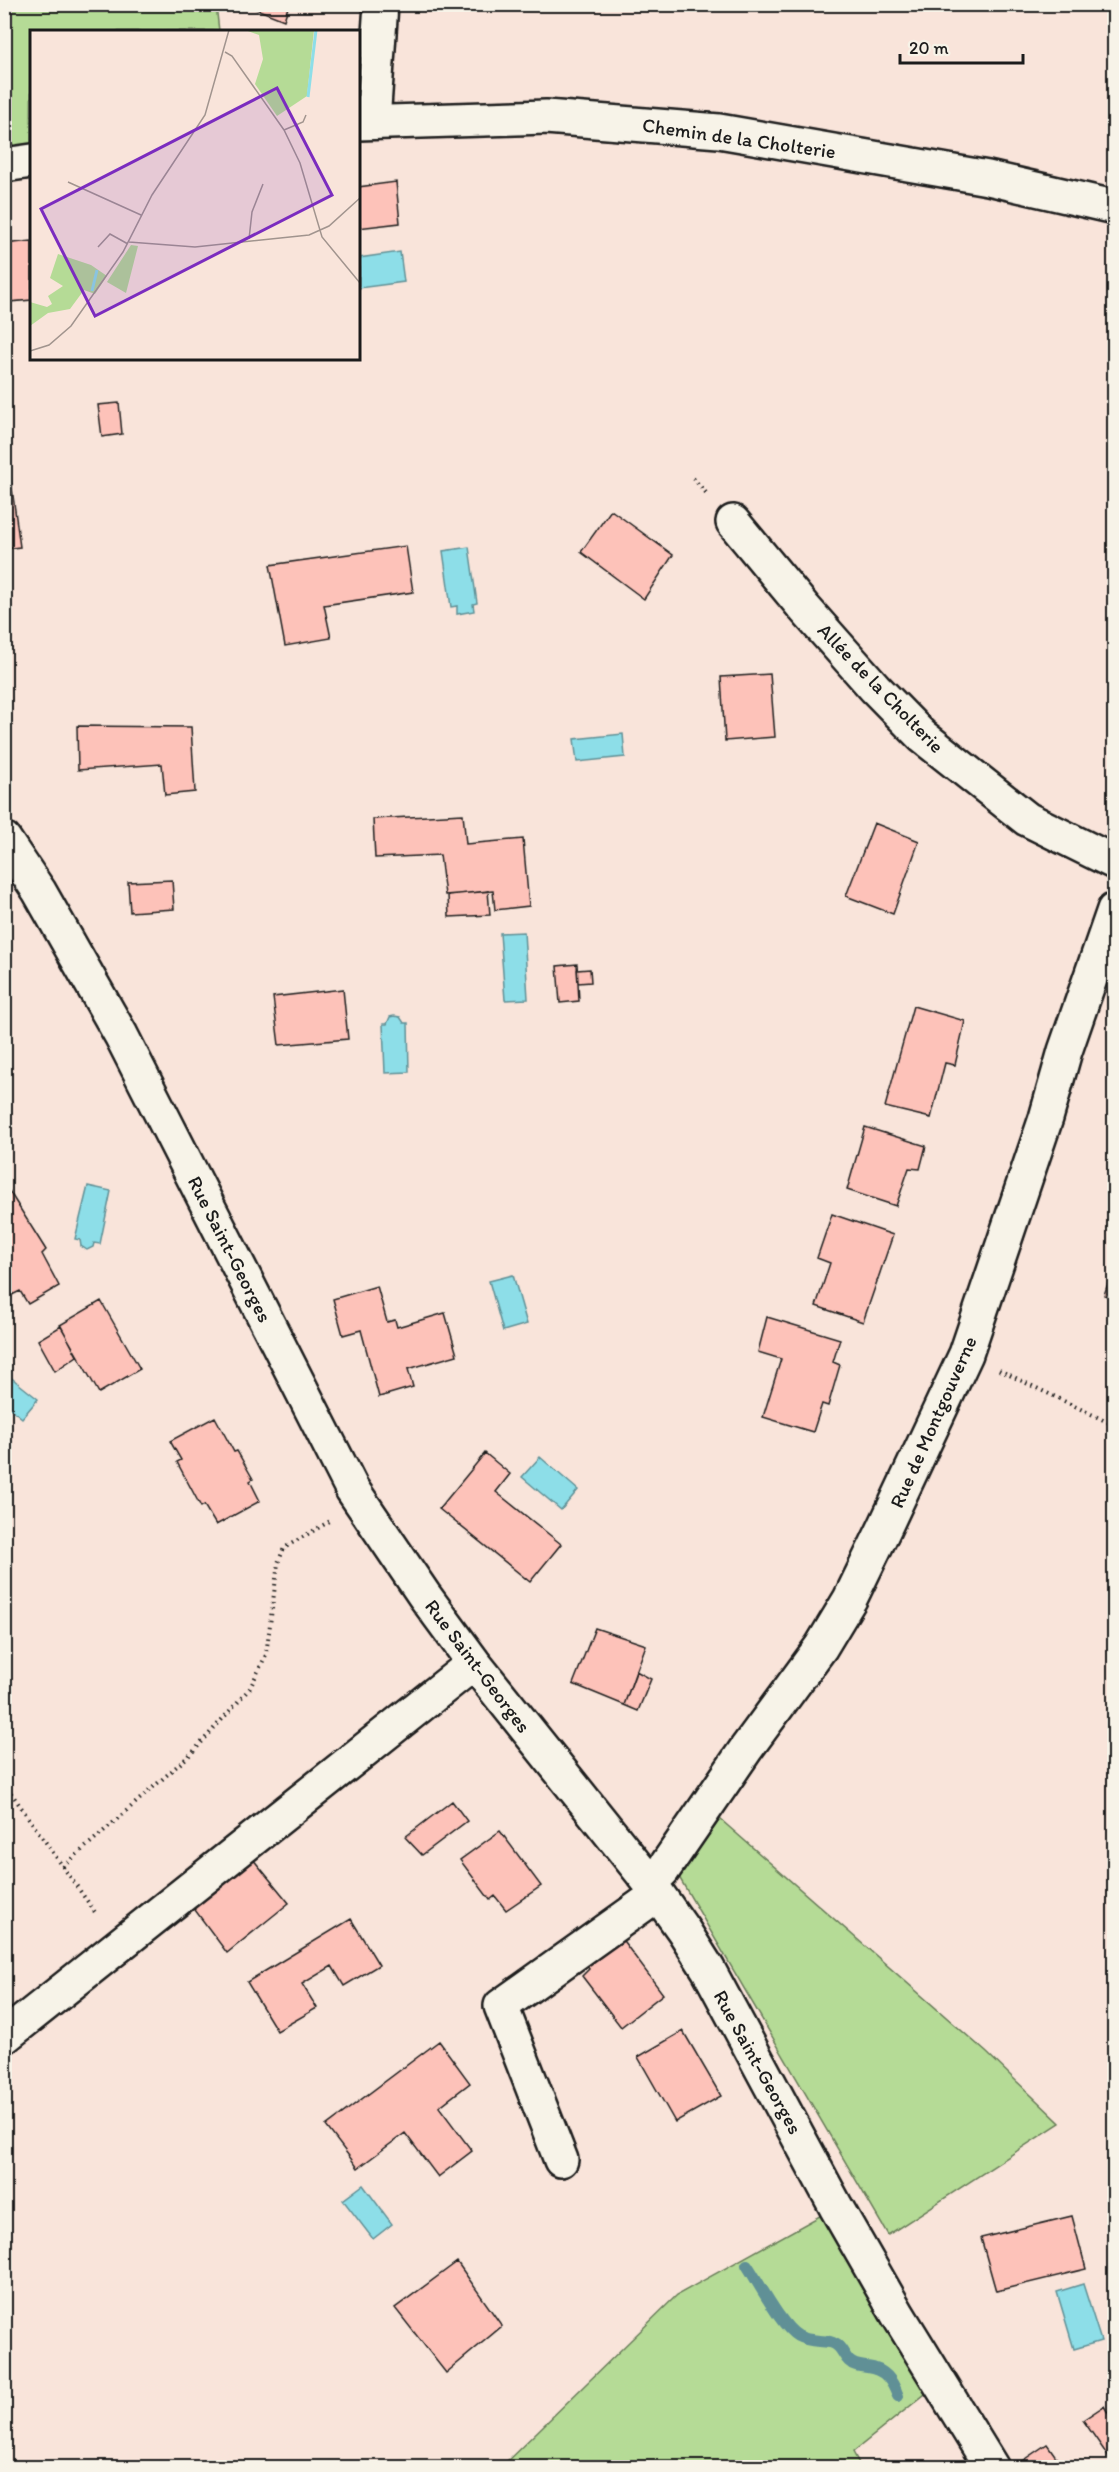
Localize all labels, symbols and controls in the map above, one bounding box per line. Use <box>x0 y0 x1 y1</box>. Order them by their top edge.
scale bar <box>900 27 1023 65</box>
inset map <box>30 30 360 360</box>
text: 20 m <box>909 37 949 59</box>
street label: Chemin de la Cholterie <box>641 113 837 163</box>
street label: Allée de la Cholterie <box>813 618 949 758</box>
street label: Rue Saint-Georges <box>183 1172 277 1326</box>
street label: Rue de Montgouverne <box>884 1332 982 1512</box>
street label: Rue Saint-Georges <box>420 1595 536 1738</box>
street label: Rue Saint-Georges <box>709 1986 808 2138</box>

